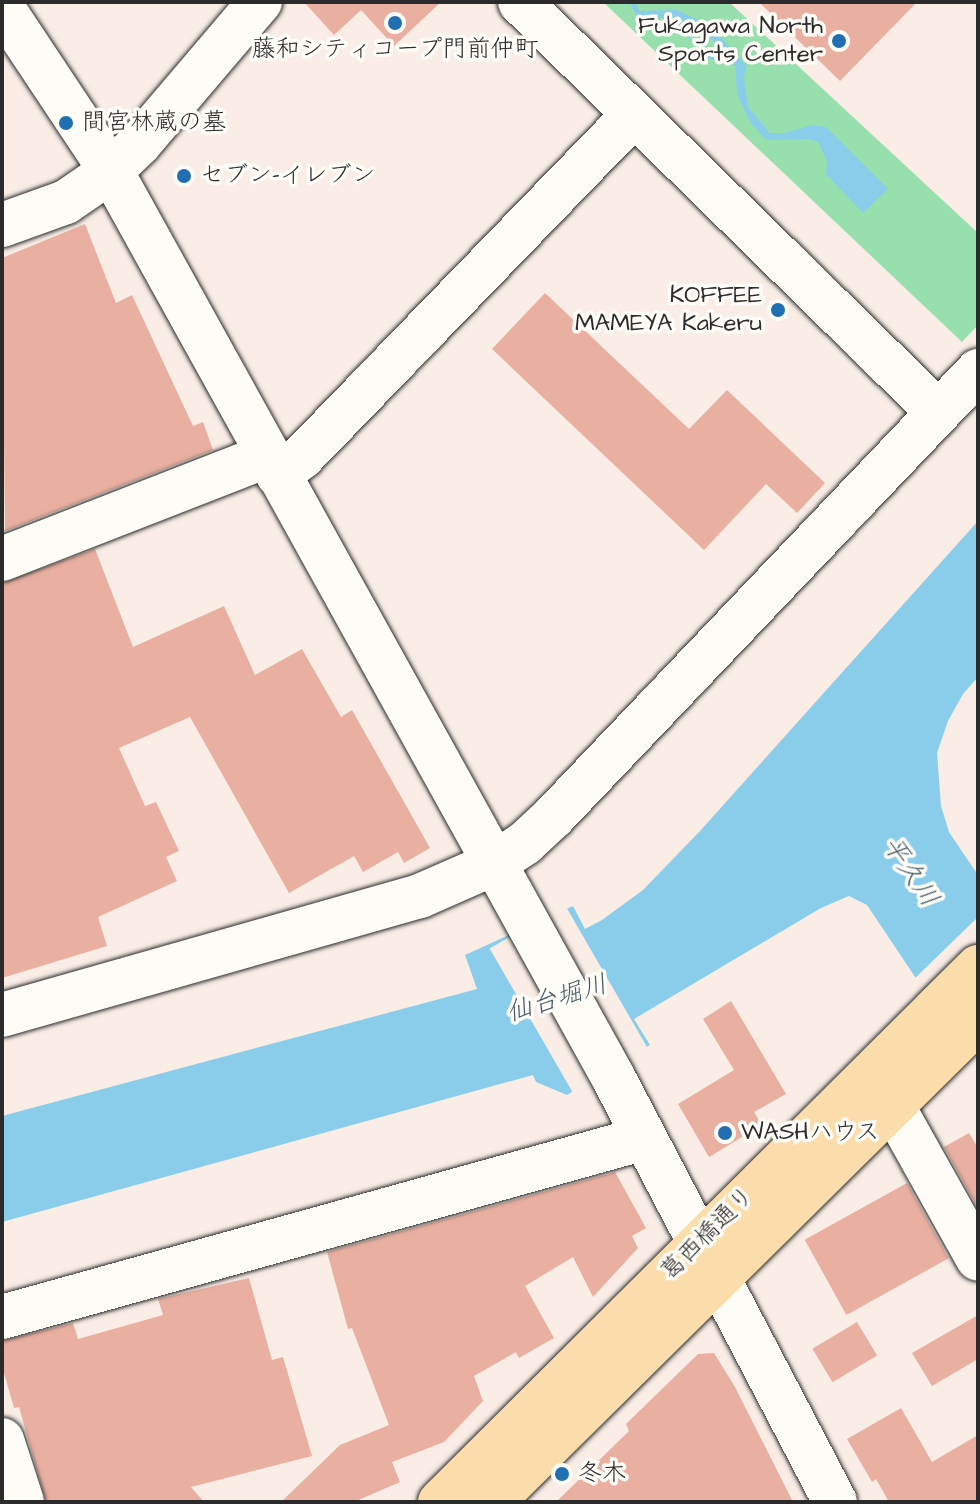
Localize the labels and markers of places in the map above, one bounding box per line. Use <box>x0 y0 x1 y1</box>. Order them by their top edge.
place label: Fukagawa North Sports Center <box>638 13 823 69</box>
marker: 藤和シティコープ門前仲町 <box>386 14 404 32</box>
marker: Fukagawa North Sports Center <box>830 32 848 50</box>
place label: 藤和シティコープ門前仲町 <box>251 36 539 64</box>
place label: 間宮林蔵の墓 <box>82 109 226 137</box>
marker: 間宮林蔵の墓 <box>57 114 75 132</box>
place label: セブン-イレブン <box>200 162 375 190</box>
marker: セブン-イレブン <box>175 167 193 185</box>
place label: KOFFEE MAMEYA Kakeru <box>575 282 762 338</box>
marker: KOFFEE MAMEYA Kakeru <box>769 301 787 319</box>
place label: WASHハウス <box>741 1119 881 1147</box>
marker: WASHハウス <box>716 1124 734 1142</box>
place label: 冬木 <box>578 1460 626 1488</box>
marker: 冬木 <box>553 1465 571 1483</box>

